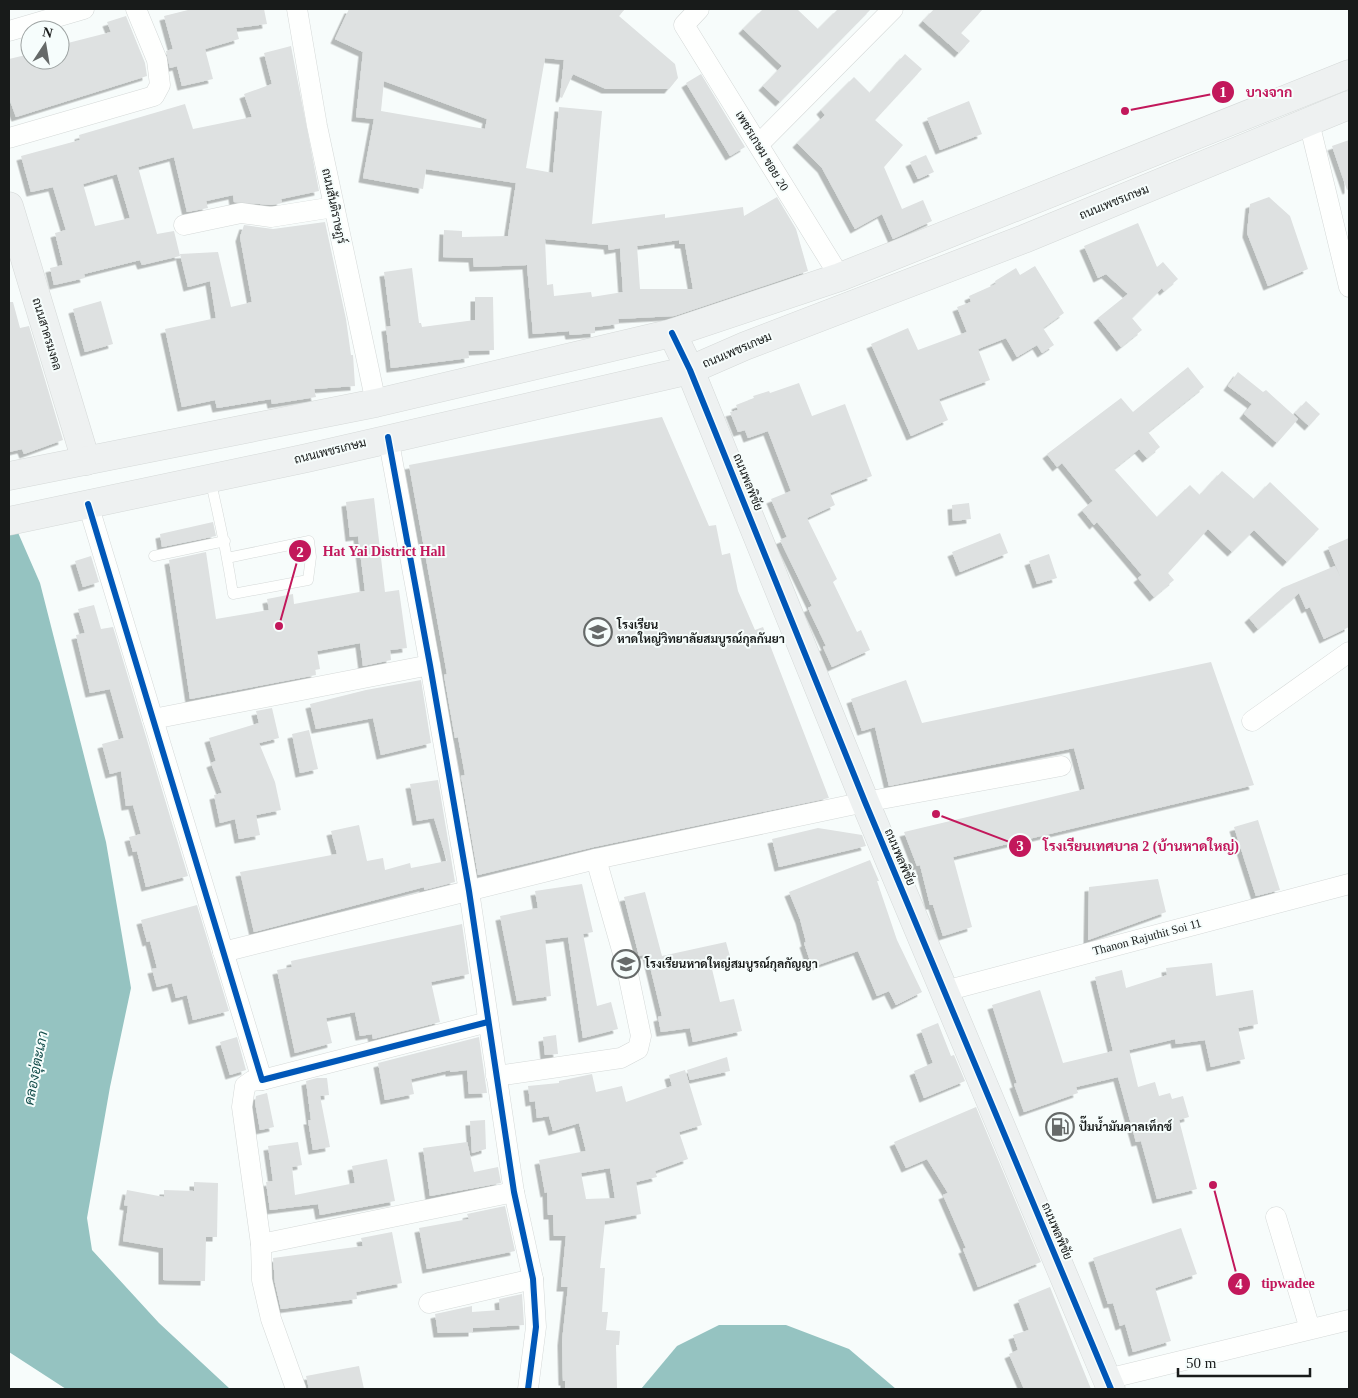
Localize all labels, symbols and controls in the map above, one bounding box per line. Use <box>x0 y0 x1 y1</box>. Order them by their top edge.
north arrow <box>20 20 70 70</box>
text: N <box>41 24 54 41</box>
callout: บางจาก <box>1211 77 1302 106</box>
text: 1 <box>1219 84 1227 100</box>
text: บางจาก <box>1246 85 1292 100</box>
street label: เพชรเกษม ซอย 20 <box>733 108 791 194</box>
street label: ถนนสันติราษฎร์ <box>318 167 350 246</box>
street label: ถนนเพชรเกษม <box>1077 182 1151 222</box>
street label: ถนนสาครมงคล <box>29 296 65 372</box>
street label: ถนนเพชรเกษม <box>700 329 774 371</box>
street label: ถนนเพชรเกษม <box>292 435 368 467</box>
street label: ถนนพลพิชัย <box>730 451 766 513</box>
callout: Hat Yai District Hall <box>287 537 456 566</box>
text: 2 <box>296 544 304 560</box>
text: Hat Yai District Hall <box>323 544 445 559</box>
school or university icon: โรงเรียน หาดใหญ่วิทยาลัยสมบูรณ์กุลกันยา <box>583 617 613 647</box>
place label: โรงเรียน หาดใหญ่วิทยาลัยสมบูรณ์กุลกันยา <box>616 617 785 647</box>
street label: ถนนพลพิชัย <box>882 826 918 888</box>
callout: โรงเรียนเทศบาล 2 (บ้านหาดใหญ่) <box>1008 832 1249 861</box>
text: โรงเรียนเทศบาล 2 (บ้านหาดใหญ่) <box>1042 837 1239 855</box>
text: 3 <box>1016 838 1024 854</box>
street label: Thanon Rajuthit Soi 11 <box>1091 916 1203 958</box>
school or university icon: โรงเรียนหาดใหญ่สมบูรณ์กุลกัญญา <box>611 949 641 979</box>
place label: โรงเรียนหาดใหญ่สมบูรณ์กุลกัญญา <box>644 956 818 972</box>
water label: คลองอุ่ตะเภา <box>21 1030 53 1107</box>
fuel station icon: ปั๊มน้ำมันคาลเท็กซ์ <box>1045 1112 1075 1142</box>
place label: ปั๊มน้ำมันคาลเท็กซ์ <box>1079 1115 1173 1134</box>
street label: ถนนพลพิชัย <box>1039 1200 1075 1262</box>
callout: tipwadee <box>1226 1269 1325 1298</box>
text: 4 <box>1235 1276 1243 1292</box>
text: tipwadee <box>1261 1276 1315 1291</box>
scale bar <box>1178 1346 1310 1378</box>
text: 50 m <box>1186 1355 1217 1371</box>

